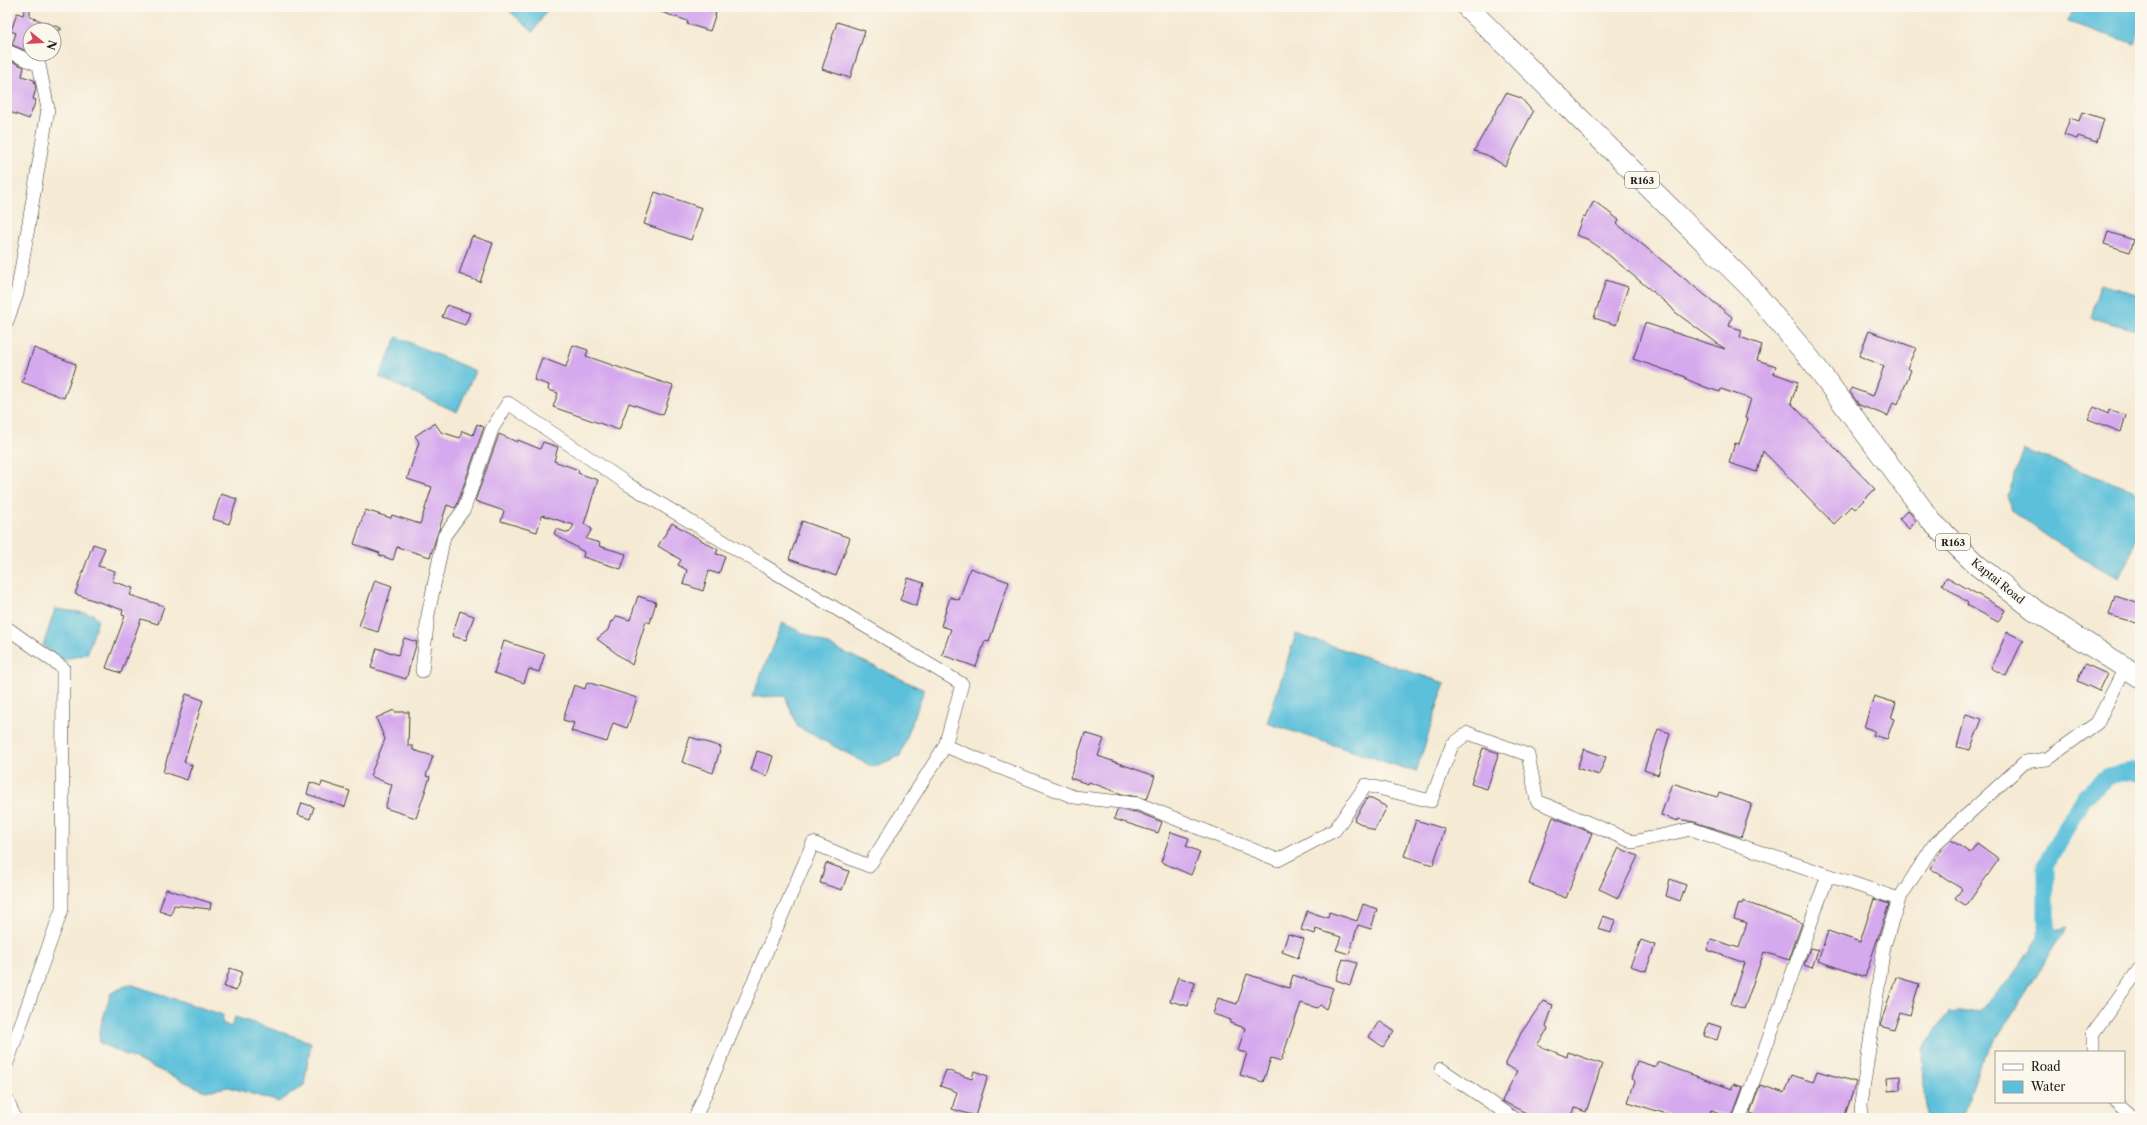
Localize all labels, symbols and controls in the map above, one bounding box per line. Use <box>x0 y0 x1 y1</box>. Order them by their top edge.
north arrow <box>22 22 62 62</box>
text: N <box>43 38 60 52</box>
road number: R163 <box>1625 172 1659 188</box>
road number: R163 <box>1936 534 1970 550</box>
street label: Kaptai Road <box>1969 555 2028 607</box>
legend <box>1995 1051 2125 1103</box>
text: Road <box>2031 1059 2061 1074</box>
text: Water <box>2030 1079 2065 1094</box>

